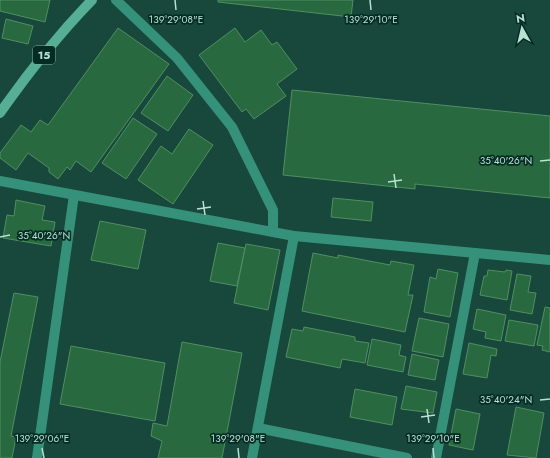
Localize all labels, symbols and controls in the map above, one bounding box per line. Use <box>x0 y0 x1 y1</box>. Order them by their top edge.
north arrow <box>502 8 542 48</box>
text: N <box>515 10 526 27</box>
text: 139°29'08"E <box>149 12 203 27</box>
text: 139°29'10"E <box>344 12 398 27</box>
road number: 15 <box>33 46 55 64</box>
text: 35°40'26"N <box>480 153 532 168</box>
text: 35°40'26"N <box>18 228 70 243</box>
text: 35°40'24"N <box>480 392 532 407</box>
text: 139°29'06"E <box>15 431 69 446</box>
text: 139°29'08"E <box>211 431 265 446</box>
text: 139°29'10"E <box>406 431 460 446</box>

